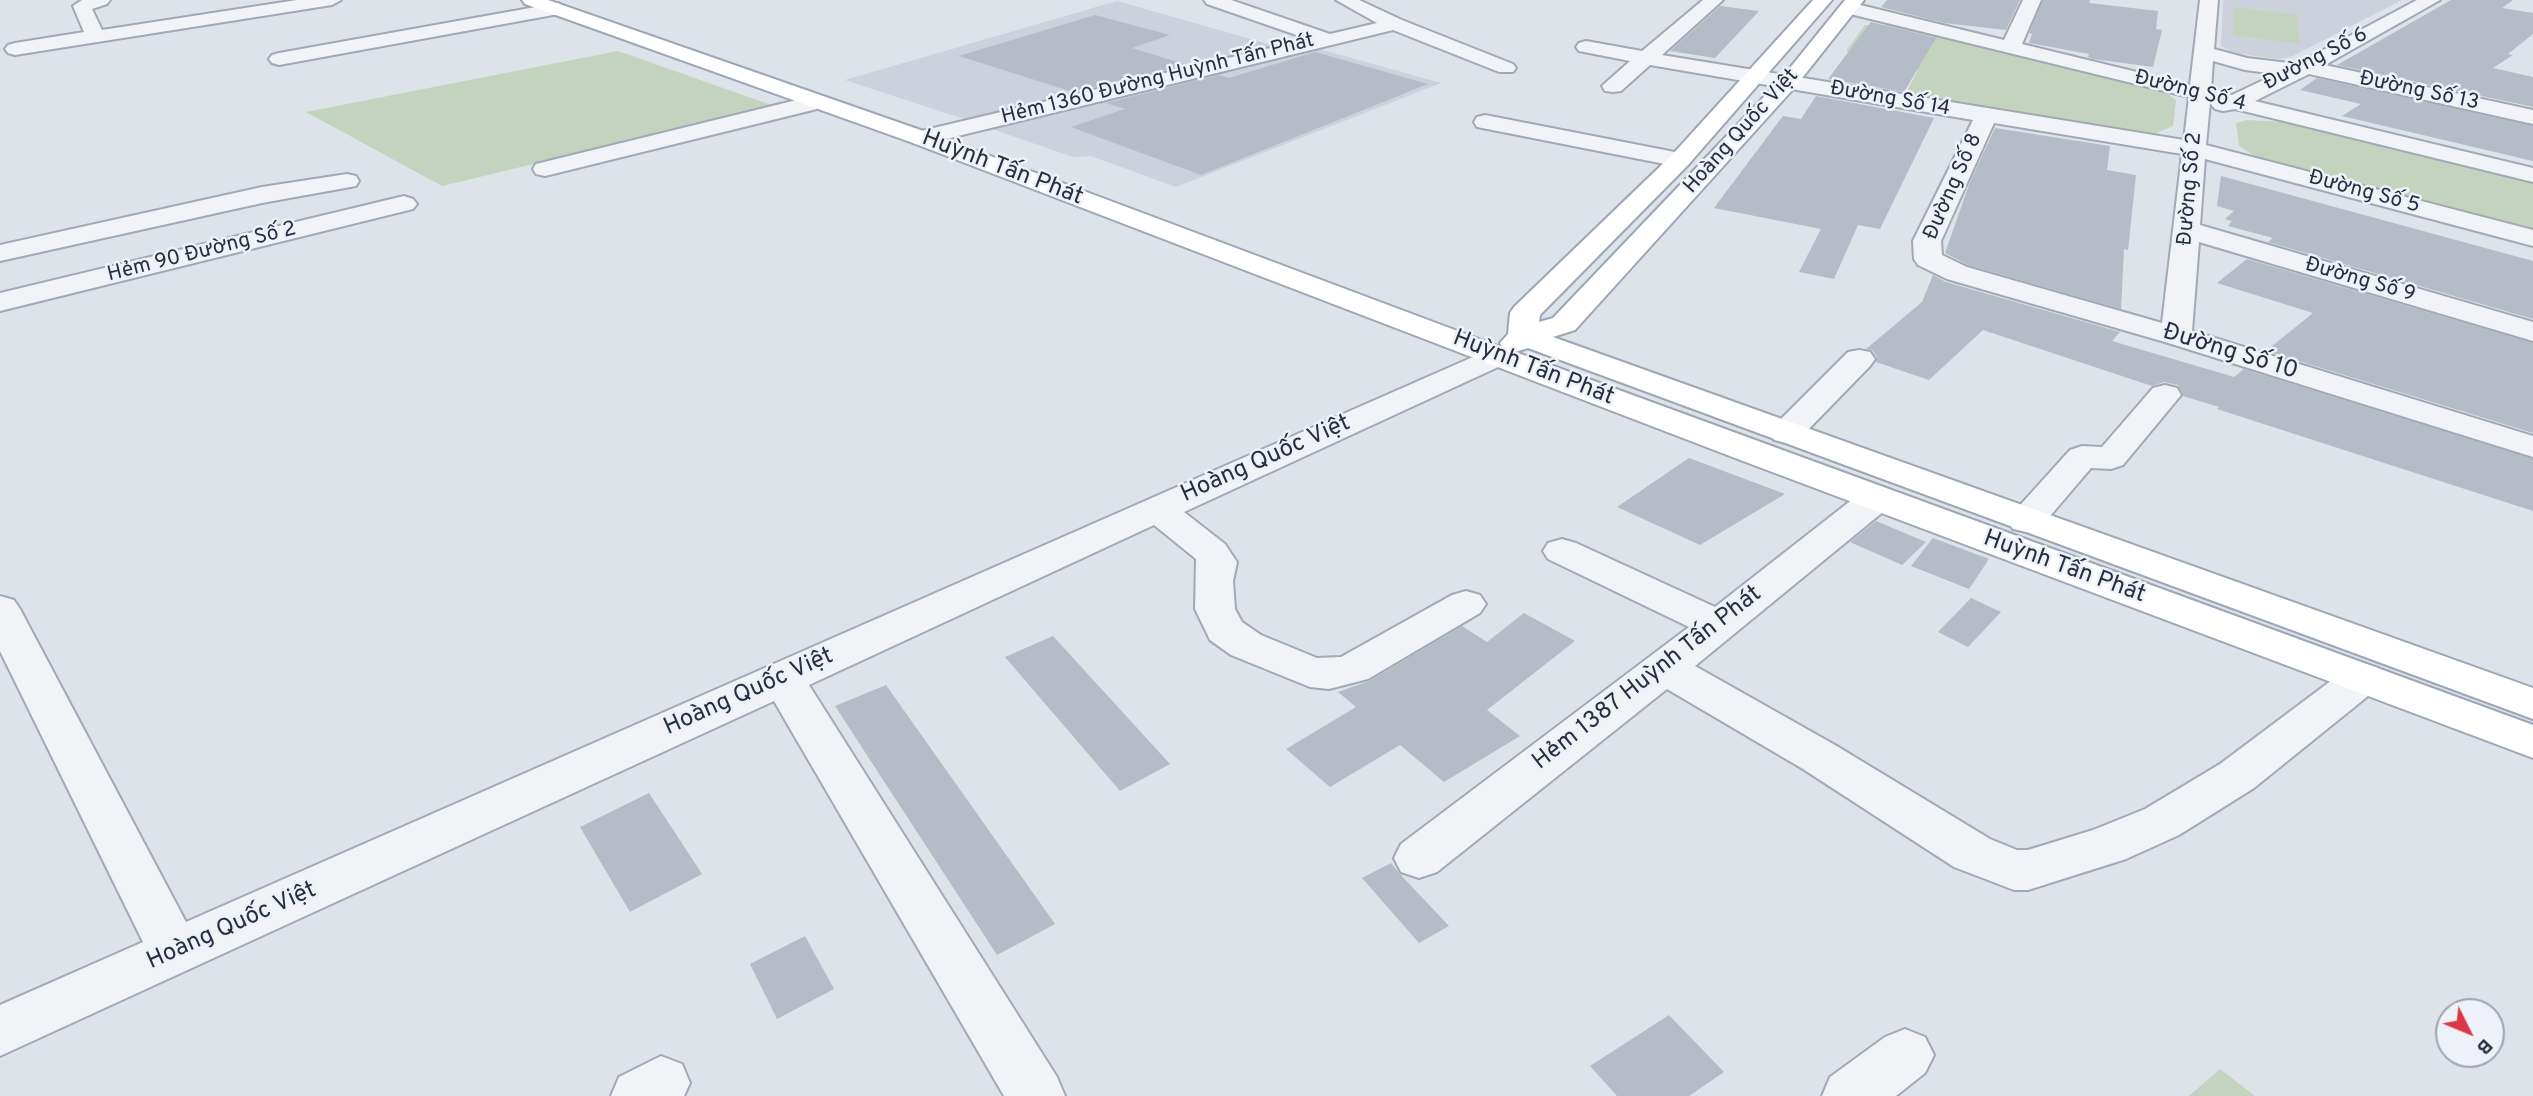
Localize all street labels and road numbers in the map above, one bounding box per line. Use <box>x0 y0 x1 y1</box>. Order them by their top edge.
street label: Đường Số 6 <box>2260 23 2372 97</box>
street label: Hẻm 1360 Đường Huỳnh Tấn Phát <box>999 29 1317 131</box>
street label: Hoàng Quốc Việt <box>1679 64 1805 200</box>
street label: Đường Số 4 <box>2132 66 2248 118</box>
street label: Đường Số 13 <box>2357 67 2481 117</box>
street label: Đường Số 14 <box>1828 77 1952 123</box>
street label: Huỳnh Tấn Phát <box>917 125 1087 213</box>
street label: Đường Số 8 <box>1919 130 1989 244</box>
street label: Đường Số 2 <box>2173 131 2209 247</box>
street label: Đường Số 5 <box>2306 166 2422 220</box>
street label: Hẻm 90 Đường Số 2 <box>105 217 299 289</box>
street label: Đường Số 9 <box>2302 253 2418 309</box>
street label: Đường Số 10 <box>2159 319 2301 387</box>
street label: Huỳnh Tấn Phát <box>1448 325 1618 413</box>
street label: Hoàng Quốc Việt <box>1177 410 1355 510</box>
street label: Huỳnh Tấn Phát <box>1979 525 2149 611</box>
street label: Hẻm 1387 Huỳnh Tấn Phát <box>1528 581 1768 777</box>
street label: Hoàng Quốc Việt <box>660 643 838 743</box>
street label: Hoàng Quốc Việt <box>143 877 321 977</box>

